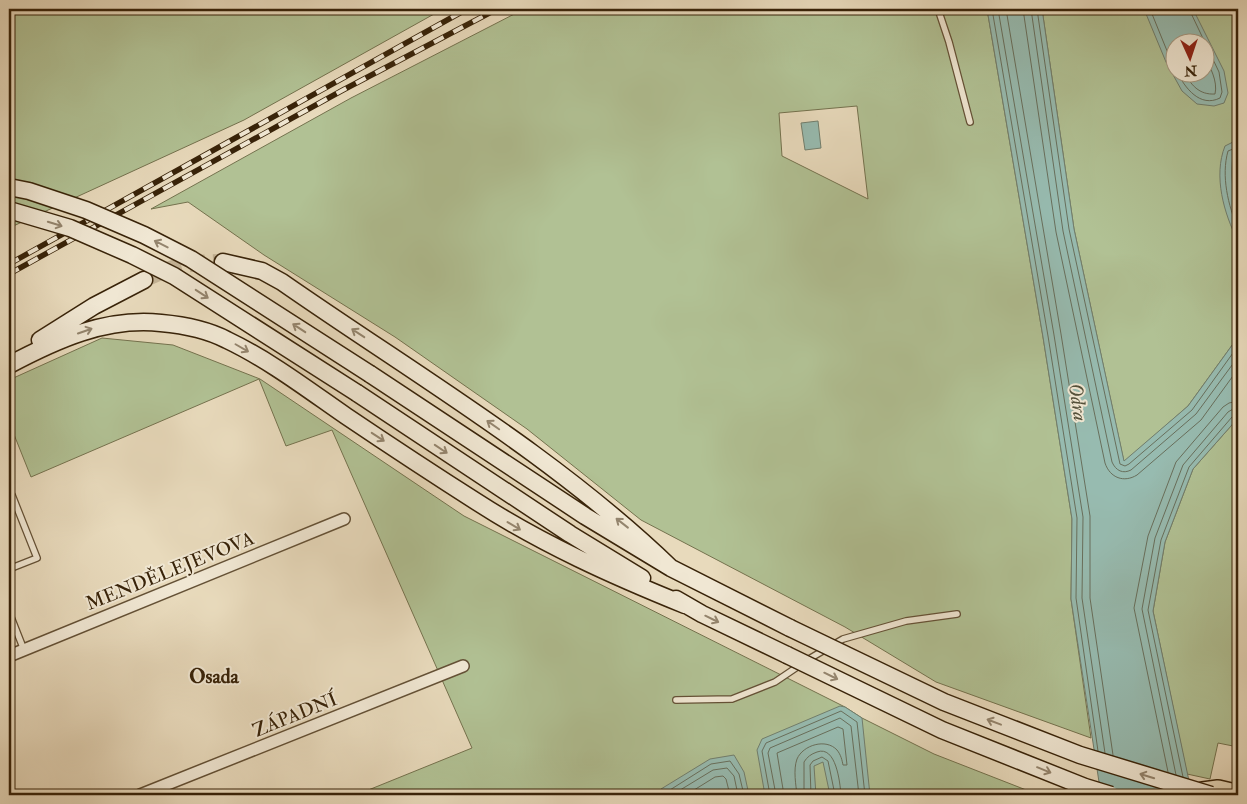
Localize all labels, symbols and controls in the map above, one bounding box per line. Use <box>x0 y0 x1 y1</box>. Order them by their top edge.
north arrow <box>1164 32 1214 82</box>
text: N <box>1183 62 1198 79</box>
one-way arrow <box>47 220 63 229</box>
one-way arrow <box>154 239 169 248</box>
one-way arrow <box>194 289 208 299</box>
one-way arrow <box>293 323 307 333</box>
one-way arrow <box>77 326 93 335</box>
one-way arrow <box>352 328 366 338</box>
one-way arrow <box>235 344 249 354</box>
water label: Odra <box>1063 381 1093 423</box>
one-way arrow <box>486 420 500 430</box>
one-way arrow <box>371 432 385 442</box>
one-way arrow <box>434 444 448 454</box>
one-way arrow <box>615 518 629 528</box>
one-way arrow <box>507 521 521 531</box>
street label: MENDĚLEJEVOVA <box>82 524 258 616</box>
one-way arrow <box>704 614 719 624</box>
district label: Osada <box>189 664 239 689</box>
one-way arrow <box>823 672 838 681</box>
street label: ZÁPADNÍ <box>249 685 342 743</box>
one-way arrow <box>987 716 1002 726</box>
one-way arrow <box>1036 766 1051 776</box>
one-way arrow <box>1140 770 1156 780</box>

